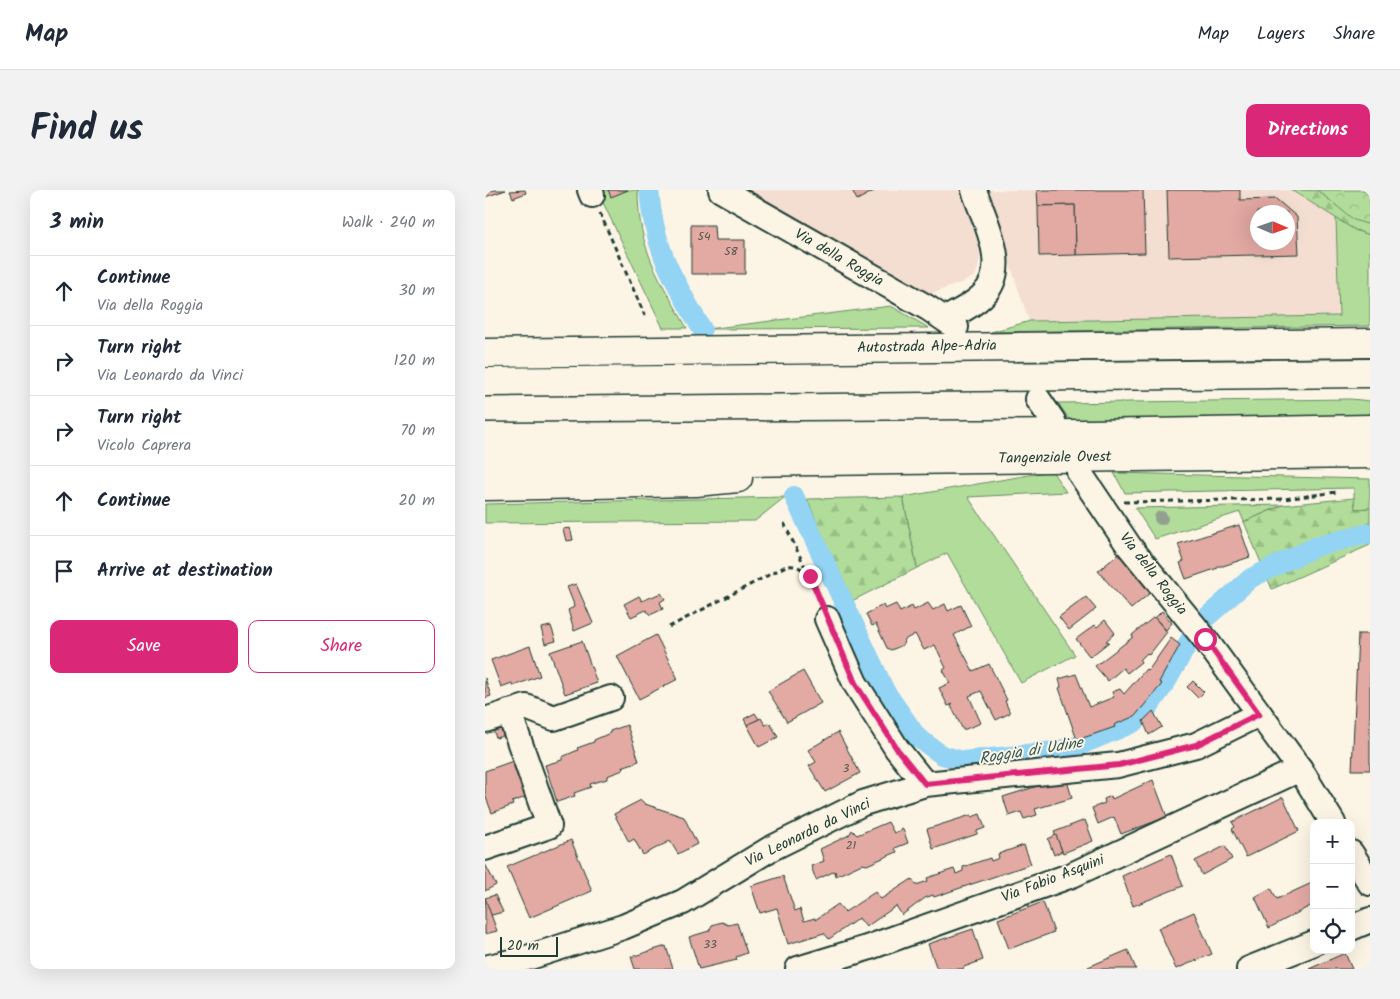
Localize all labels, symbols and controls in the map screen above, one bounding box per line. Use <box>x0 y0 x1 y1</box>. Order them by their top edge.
text: Map <box>25 15 68 54</box>
text: Map <box>1198 20 1229 49</box>
text: Layers <box>1257 20 1305 49</box>
text: Share <box>1333 20 1375 49</box>
text: Find us <box>30 102 143 158</box>
button: Directions <box>1246 104 1370 157</box>
north arrow <box>1250 205 1295 250</box>
text: 3 min <box>50 206 104 239</box>
text: Walk · 240 m <box>342 210 435 235</box>
street label: Via della Roggia <box>790 223 888 293</box>
house number: 54 <box>697 227 711 246</box>
house number: 58 <box>724 242 739 261</box>
text: Continue <box>97 263 170 293</box>
icon: ahead <box>50 277 78 305</box>
text: 30 m <box>399 278 435 303</box>
text: Via della Roggia <box>97 293 203 318</box>
text: Turn right <box>97 333 182 363</box>
street label: Autostrada Alpe-Adria <box>857 334 997 360</box>
icon: right <box>50 347 78 375</box>
text: 120 m <box>394 348 435 373</box>
text: Via Leonardo da Vinci <box>97 363 243 388</box>
text: Turn right <box>97 403 182 433</box>
icon: right <box>50 417 78 445</box>
text: 70 m <box>400 418 435 443</box>
text: Vicolo Caprera <box>97 433 191 458</box>
street label: Tangenziale Ovest <box>998 445 1112 471</box>
text: Continue <box>97 486 170 516</box>
icon: ahead <box>50 487 78 515</box>
text: 20 m <box>399 488 435 513</box>
street label: Via della Roggia <box>1113 527 1193 621</box>
text: Arrive at destination <box>97 556 273 586</box>
icon: arrive <box>50 557 78 585</box>
route end <box>799 565 822 588</box>
button: Save <box>50 620 238 673</box>
button: Share <box>248 620 435 673</box>
route start <box>1194 628 1217 651</box>
water label: Roggia di Udine <box>977 730 1086 772</box>
house number: 3 <box>843 759 850 778</box>
street label: Via Leonardo da Vinci <box>741 792 876 874</box>
map controls <box>1310 819 1355 954</box>
button: + <box>1310 819 1355 864</box>
house number: 21 <box>846 836 857 855</box>
street label: Via Fabio Asquini <box>998 848 1109 910</box>
button: − <box>1310 864 1355 909</box>
button: locate <box>1310 909 1355 954</box>
scale bar <box>500 934 557 957</box>
text: 20 m <box>507 935 539 957</box>
house number: 33 <box>703 935 717 954</box>

